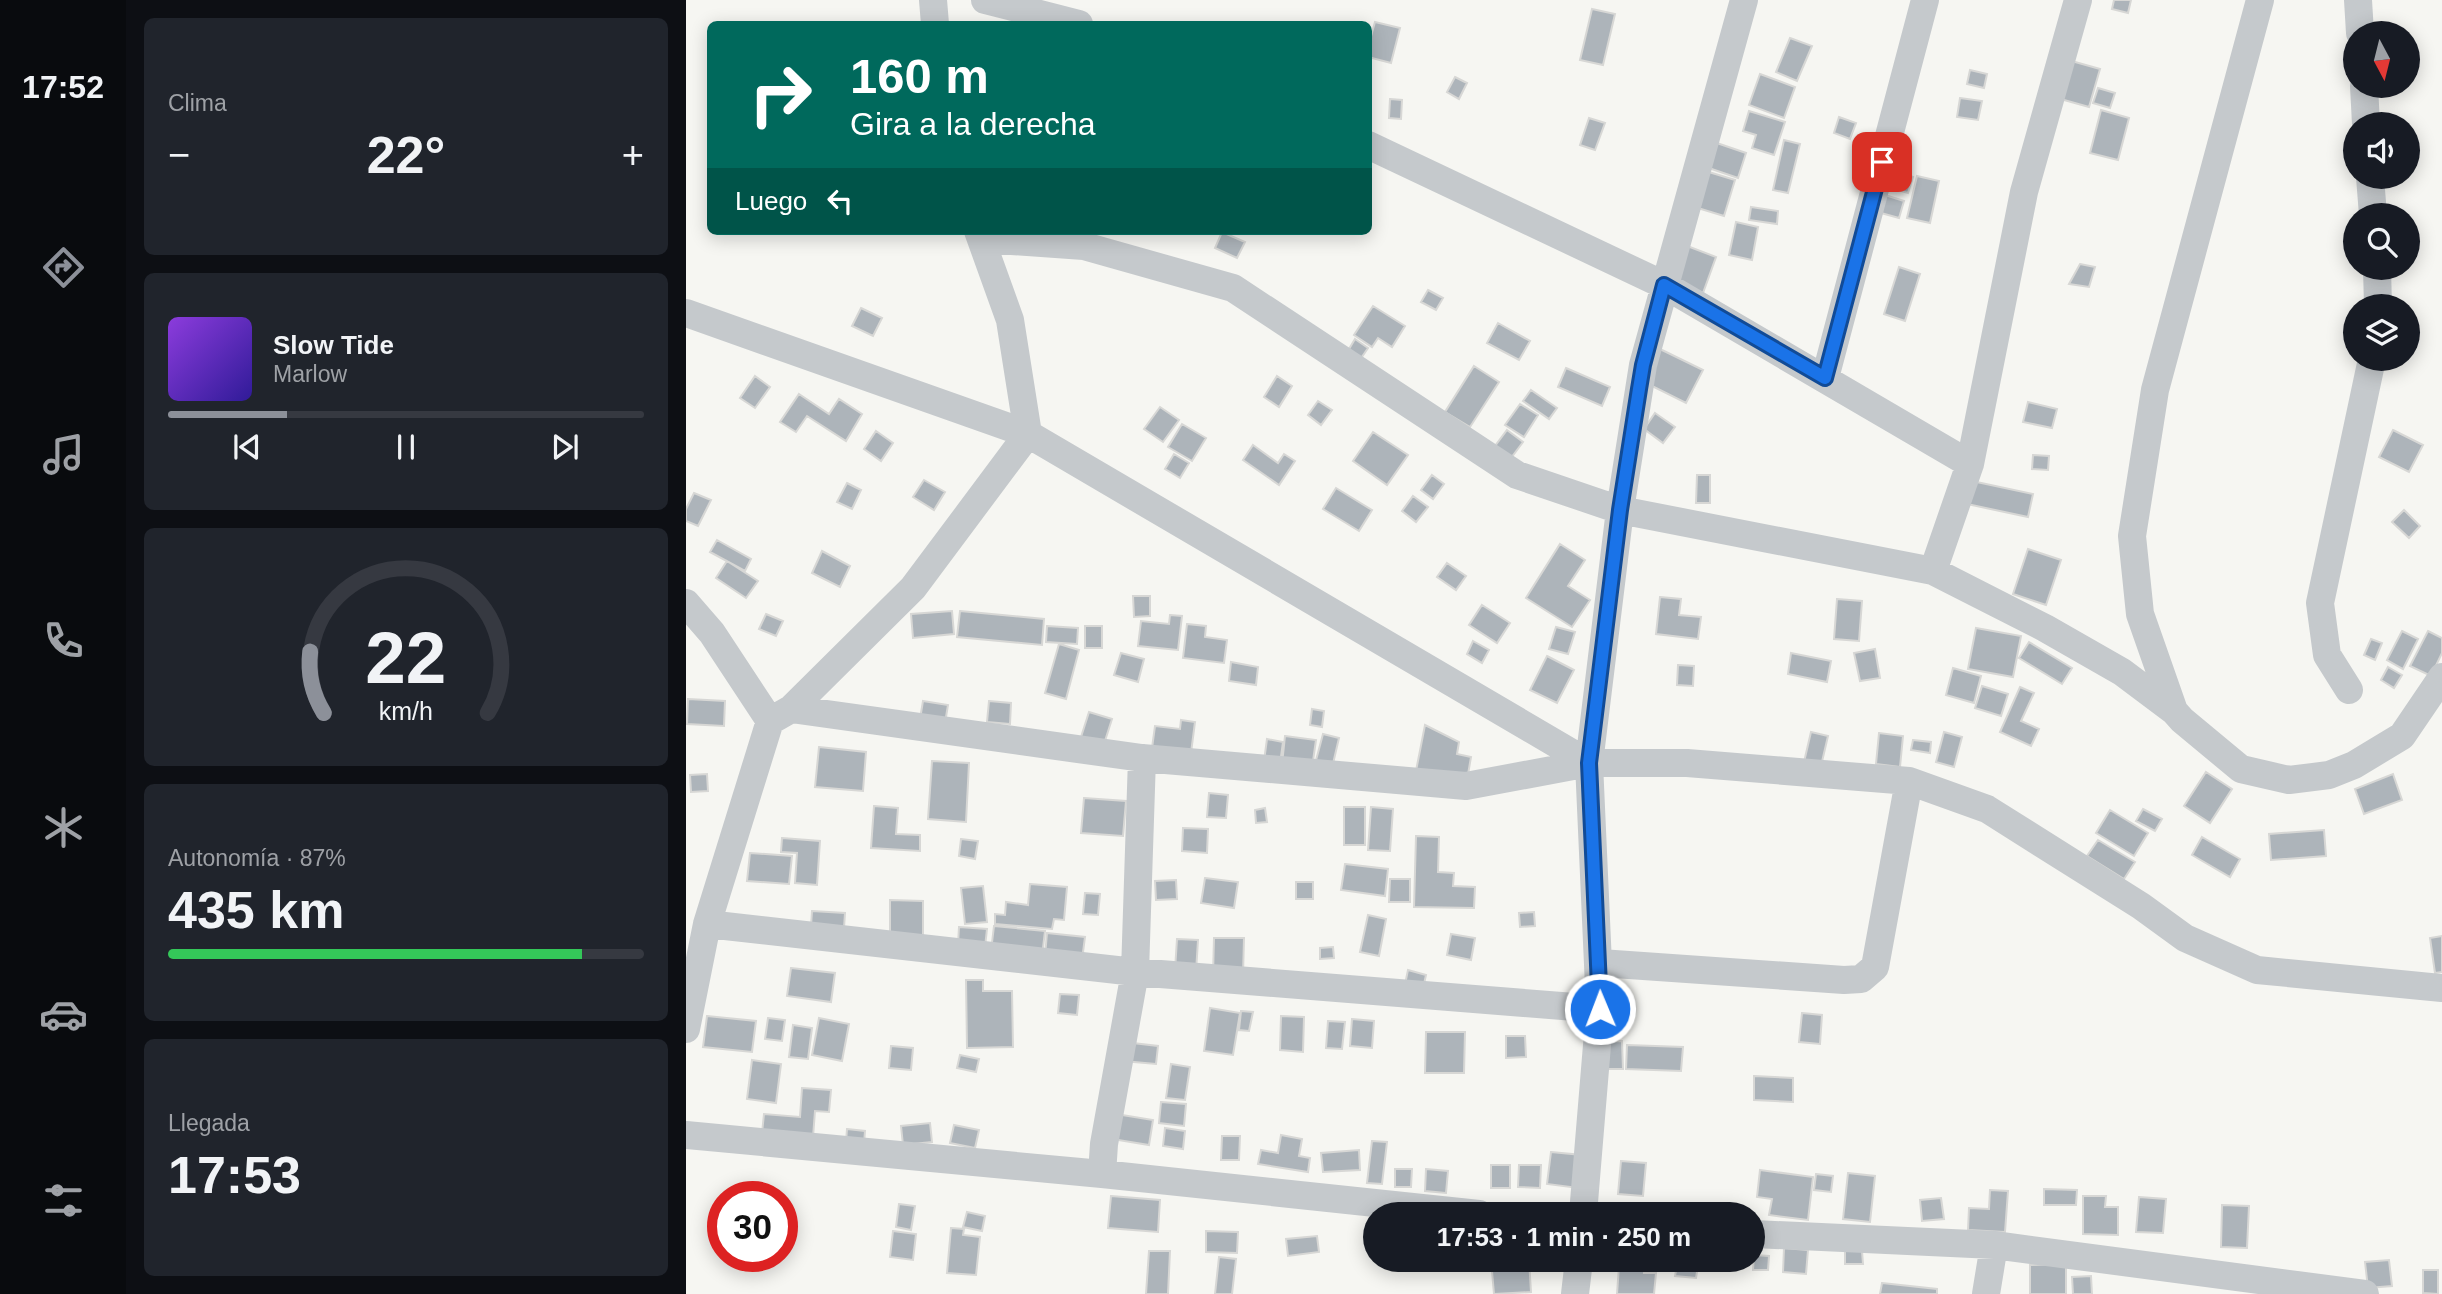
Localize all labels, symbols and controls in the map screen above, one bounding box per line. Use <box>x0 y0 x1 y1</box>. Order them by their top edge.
north arrow <box>2343 21 2420 98</box>
map controls <box>2343 21 2420 371</box>
icon: right <box>735 49 826 140</box>
text: 160 m <box>850 49 989 103</box>
text: 17:52 <box>22 69 104 105</box>
text: Clima <box>168 90 227 116</box>
text: Gira a la derecha <box>850 106 1095 142</box>
button: sound <box>2343 112 2420 189</box>
text: 22° <box>367 126 445 184</box>
pin <box>1852 132 1912 192</box>
text: − <box>168 134 190 176</box>
text: + <box>622 134 644 176</box>
icon: arrive <box>1863 143 1901 181</box>
icon: left <box>821 182 859 220</box>
text: Luego <box>735 186 807 216</box>
button: search <box>2343 203 2420 280</box>
icon: directions <box>39 243 88 292</box>
button: layers <box>2343 294 2420 371</box>
text: Slow Tide <box>273 330 394 360</box>
text: Marlow <box>273 361 347 387</box>
icon: previous <box>228 428 266 466</box>
icon: pause <box>387 428 425 466</box>
icon: next <box>546 428 584 466</box>
icon: music <box>39 430 88 479</box>
icon: phone <box>39 616 88 665</box>
text: 22 <box>366 617 446 698</box>
text: km/h <box>379 697 433 725</box>
icon: climate <box>39 803 88 852</box>
text: Autonomía · 87% <box>168 845 346 871</box>
text: 435 km <box>168 881 344 939</box>
position arrow <box>1563 972 1637 1046</box>
icon: car <box>39 990 88 1039</box>
text: Llegada <box>168 1110 250 1136</box>
text: 17:53 <box>168 1146 301 1204</box>
icon: filters <box>39 1176 88 1225</box>
speed limit sign: 30 <box>707 1181 798 1272</box>
text: 17:53 · 1 min · 250 m <box>1437 1222 1691 1252</box>

